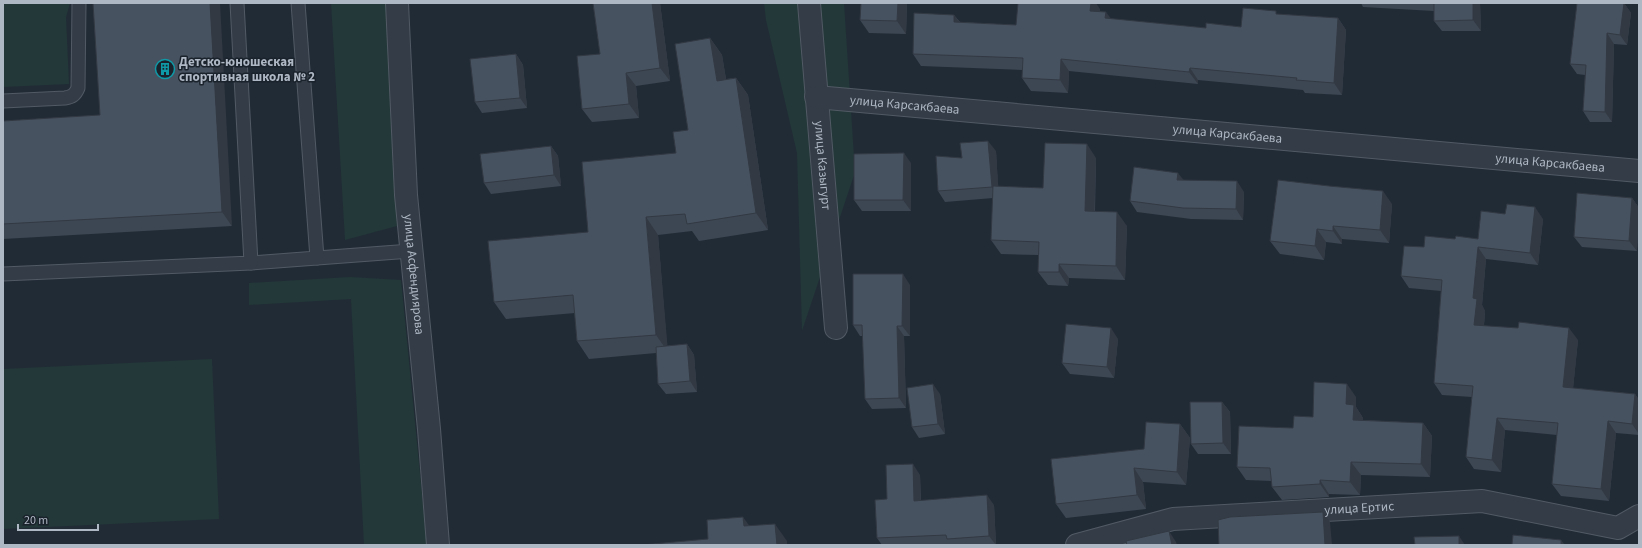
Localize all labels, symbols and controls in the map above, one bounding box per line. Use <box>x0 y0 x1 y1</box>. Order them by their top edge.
place label: Детско-юношеская спортивная школа № 2 <box>179 53 315 86</box>
building icon: Детско-юношеская спортивная школа № 2 <box>154 58 176 80</box>
street label: улица Карсакбаева <box>849 91 960 119</box>
street label: улица Казыгурт <box>810 120 835 211</box>
street label: улица Карсакбаева <box>1172 120 1283 148</box>
street label: улица Карсакбаева <box>1494 149 1606 177</box>
street label: улица Асфендиярова <box>399 213 429 336</box>
street label: улица Ертис <box>1324 497 1395 519</box>
scale bar <box>18 506 98 532</box>
text: 20 m <box>24 512 48 529</box>

